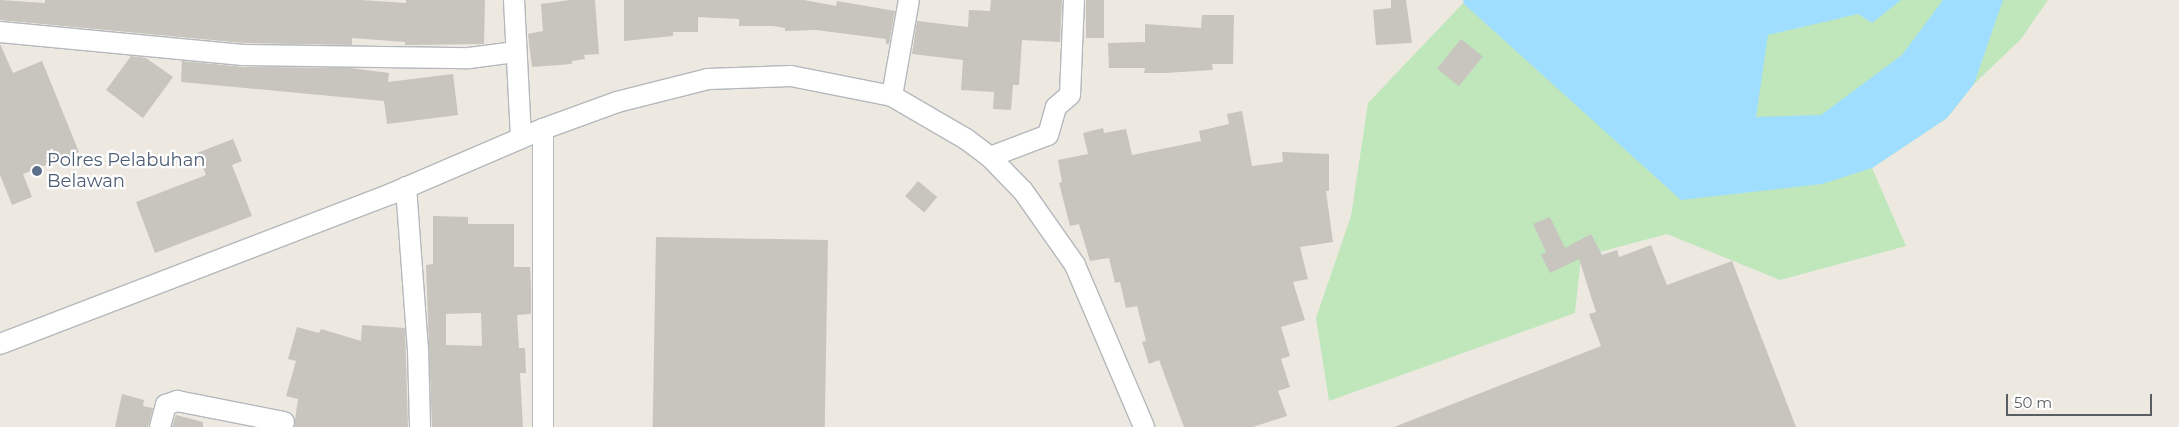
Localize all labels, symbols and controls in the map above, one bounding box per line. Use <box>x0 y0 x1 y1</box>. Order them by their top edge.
place label: Polres Pelabuhan Belawan <box>47 150 205 192</box>
marker: Polres Pelabuhan Belawan <box>31 165 43 177</box>
scale bar <box>2009 384 2155 416</box>
text: 50 m <box>2014 393 2052 412</box>

